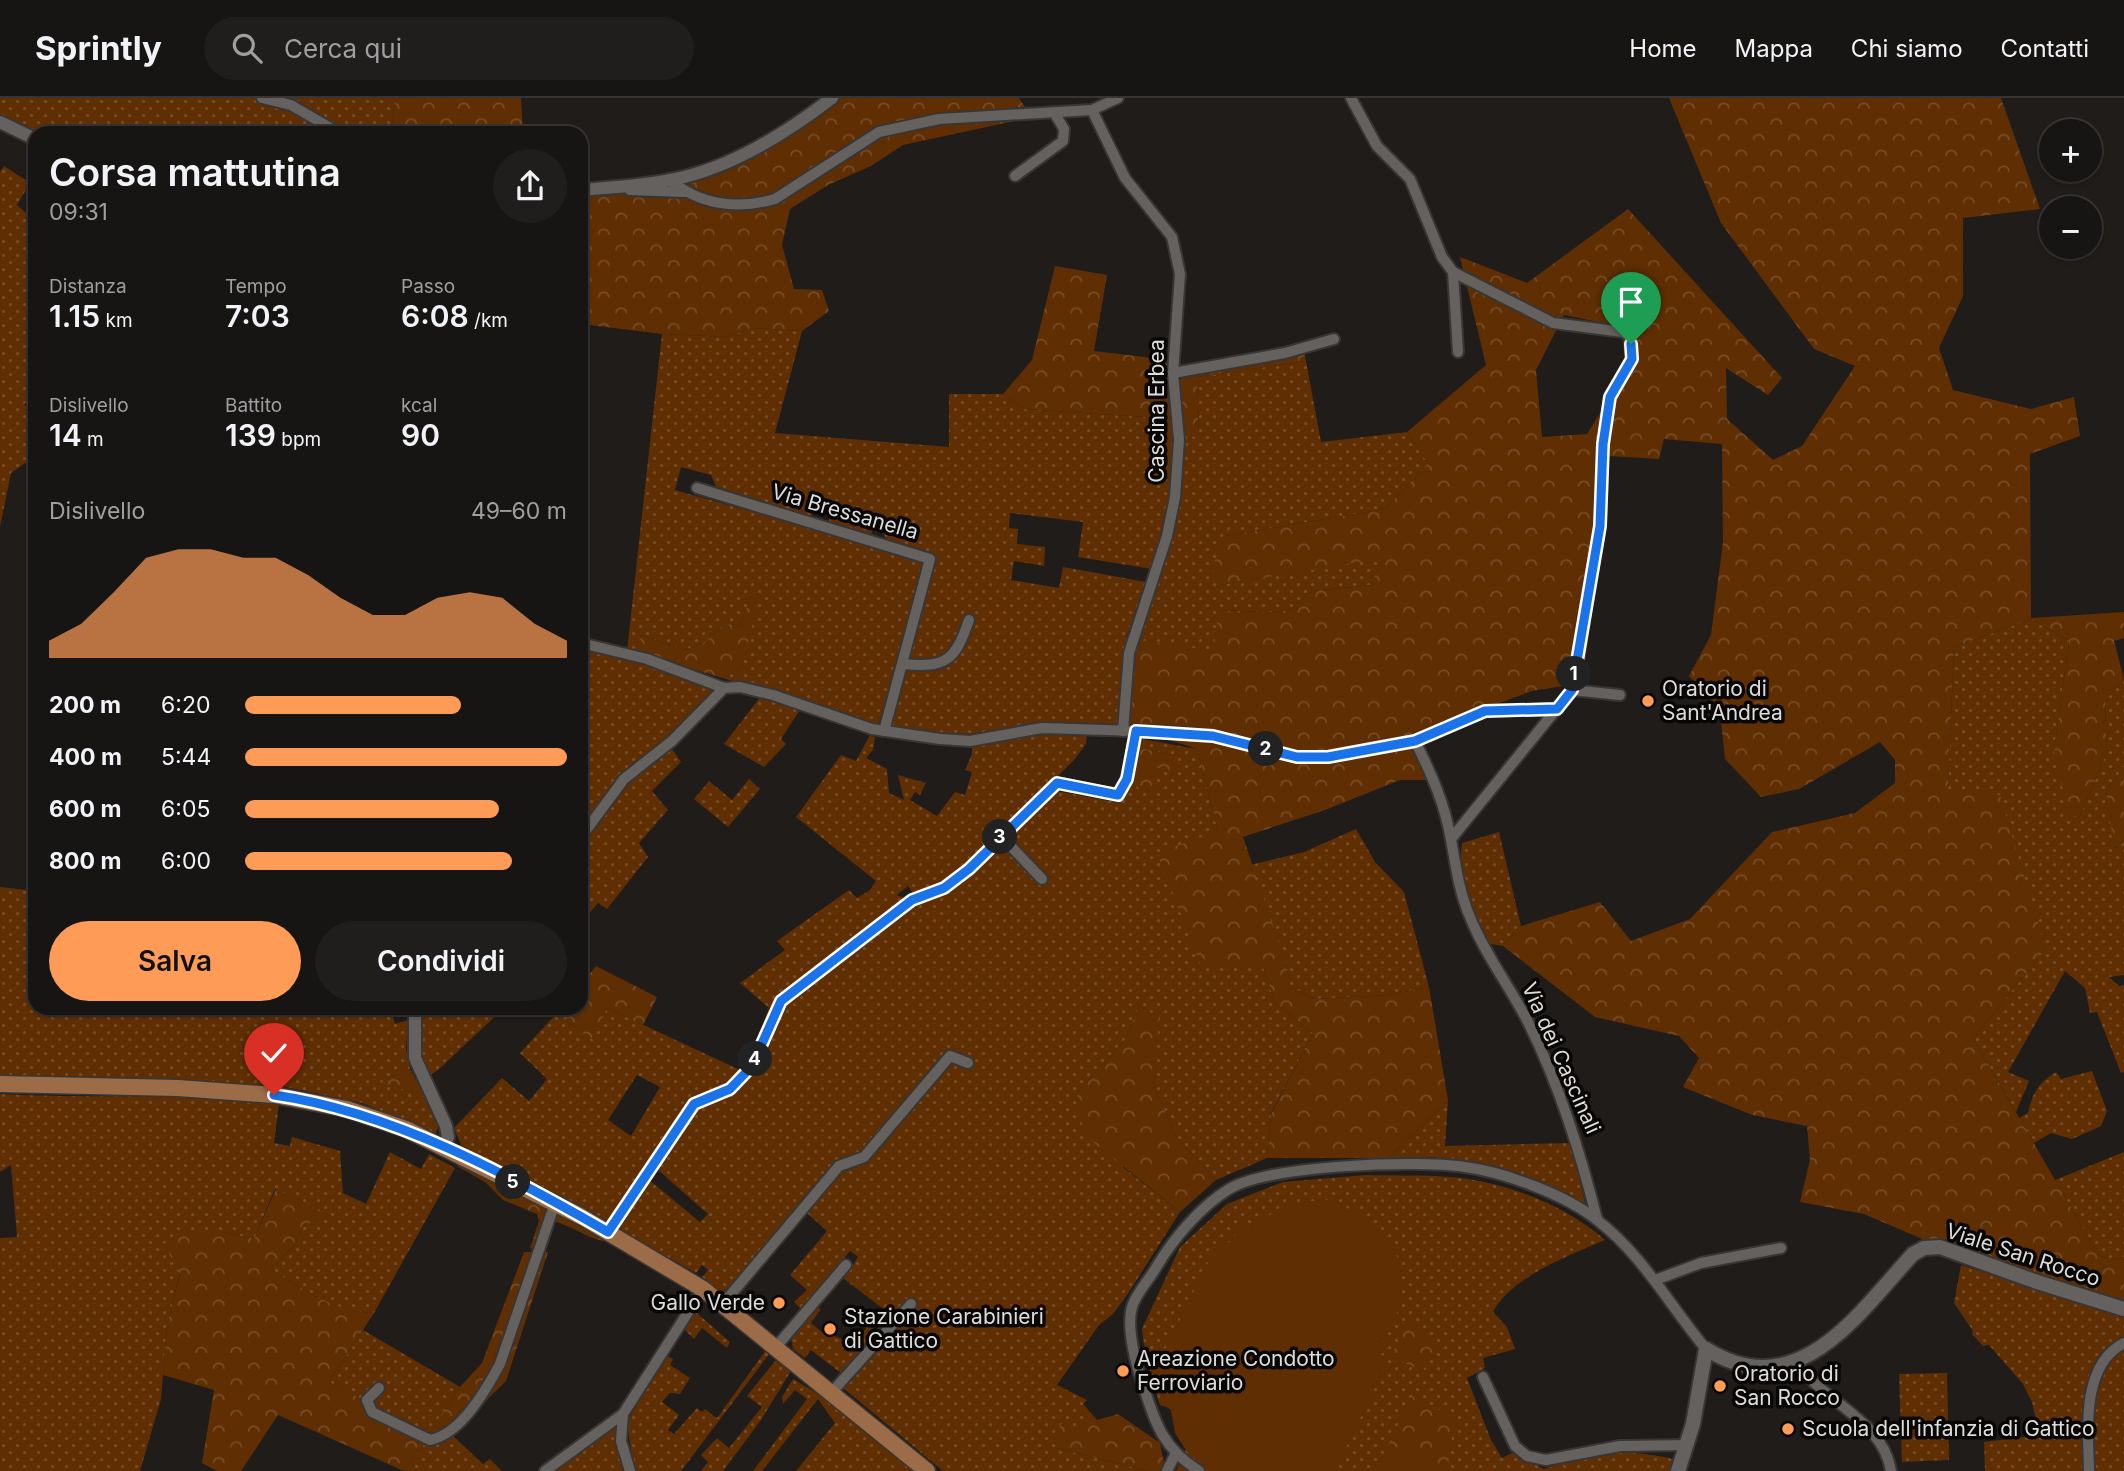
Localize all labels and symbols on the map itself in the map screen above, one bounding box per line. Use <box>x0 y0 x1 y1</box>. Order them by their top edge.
pin <box>1601 272 1661 344</box>
street label: Cascina Erbea <box>1144 339 1169 483</box>
street label: Via Bressanella <box>769 479 921 544</box>
pin: 1 <box>1556 656 1592 692</box>
place label: Oratorio di Sant'Andrea <box>1662 676 1783 725</box>
marker: Oratorio di Sant'Andrea <box>1640 693 1656 709</box>
pin: 2 <box>1248 732 1284 766</box>
pin: 3 <box>982 820 1018 854</box>
street label: Via dei Cascinali <box>1517 978 1606 1137</box>
pin <box>244 1023 304 1095</box>
pin: 4 <box>738 1042 772 1076</box>
pin: 5 <box>496 1164 530 1200</box>
street label: Viale San Rocco <box>1943 1218 2103 1291</box>
place label: Gallo Verde <box>651 1290 765 1315</box>
marker: Gallo Verde <box>771 1295 787 1311</box>
place label: Stazione Carabinieri di Gattico <box>844 1304 1044 1353</box>
marker: Stazione Carabinieri di Gattico <box>822 1321 838 1337</box>
place label: Areazione Condotto Ferroviario <box>1137 1346 1335 1395</box>
place label: Oratorio di San Rocco <box>1734 1361 1840 1410</box>
marker: Areazione Condotto Ferroviario <box>1115 1363 1131 1379</box>
marker: Oratorio di San Rocco <box>1712 1378 1728 1394</box>
place label: Scuola dell'infanzia di Gattico <box>1802 1416 2095 1441</box>
marker: Scuola dell'infanzia di Gattico <box>1780 1421 1796 1437</box>

